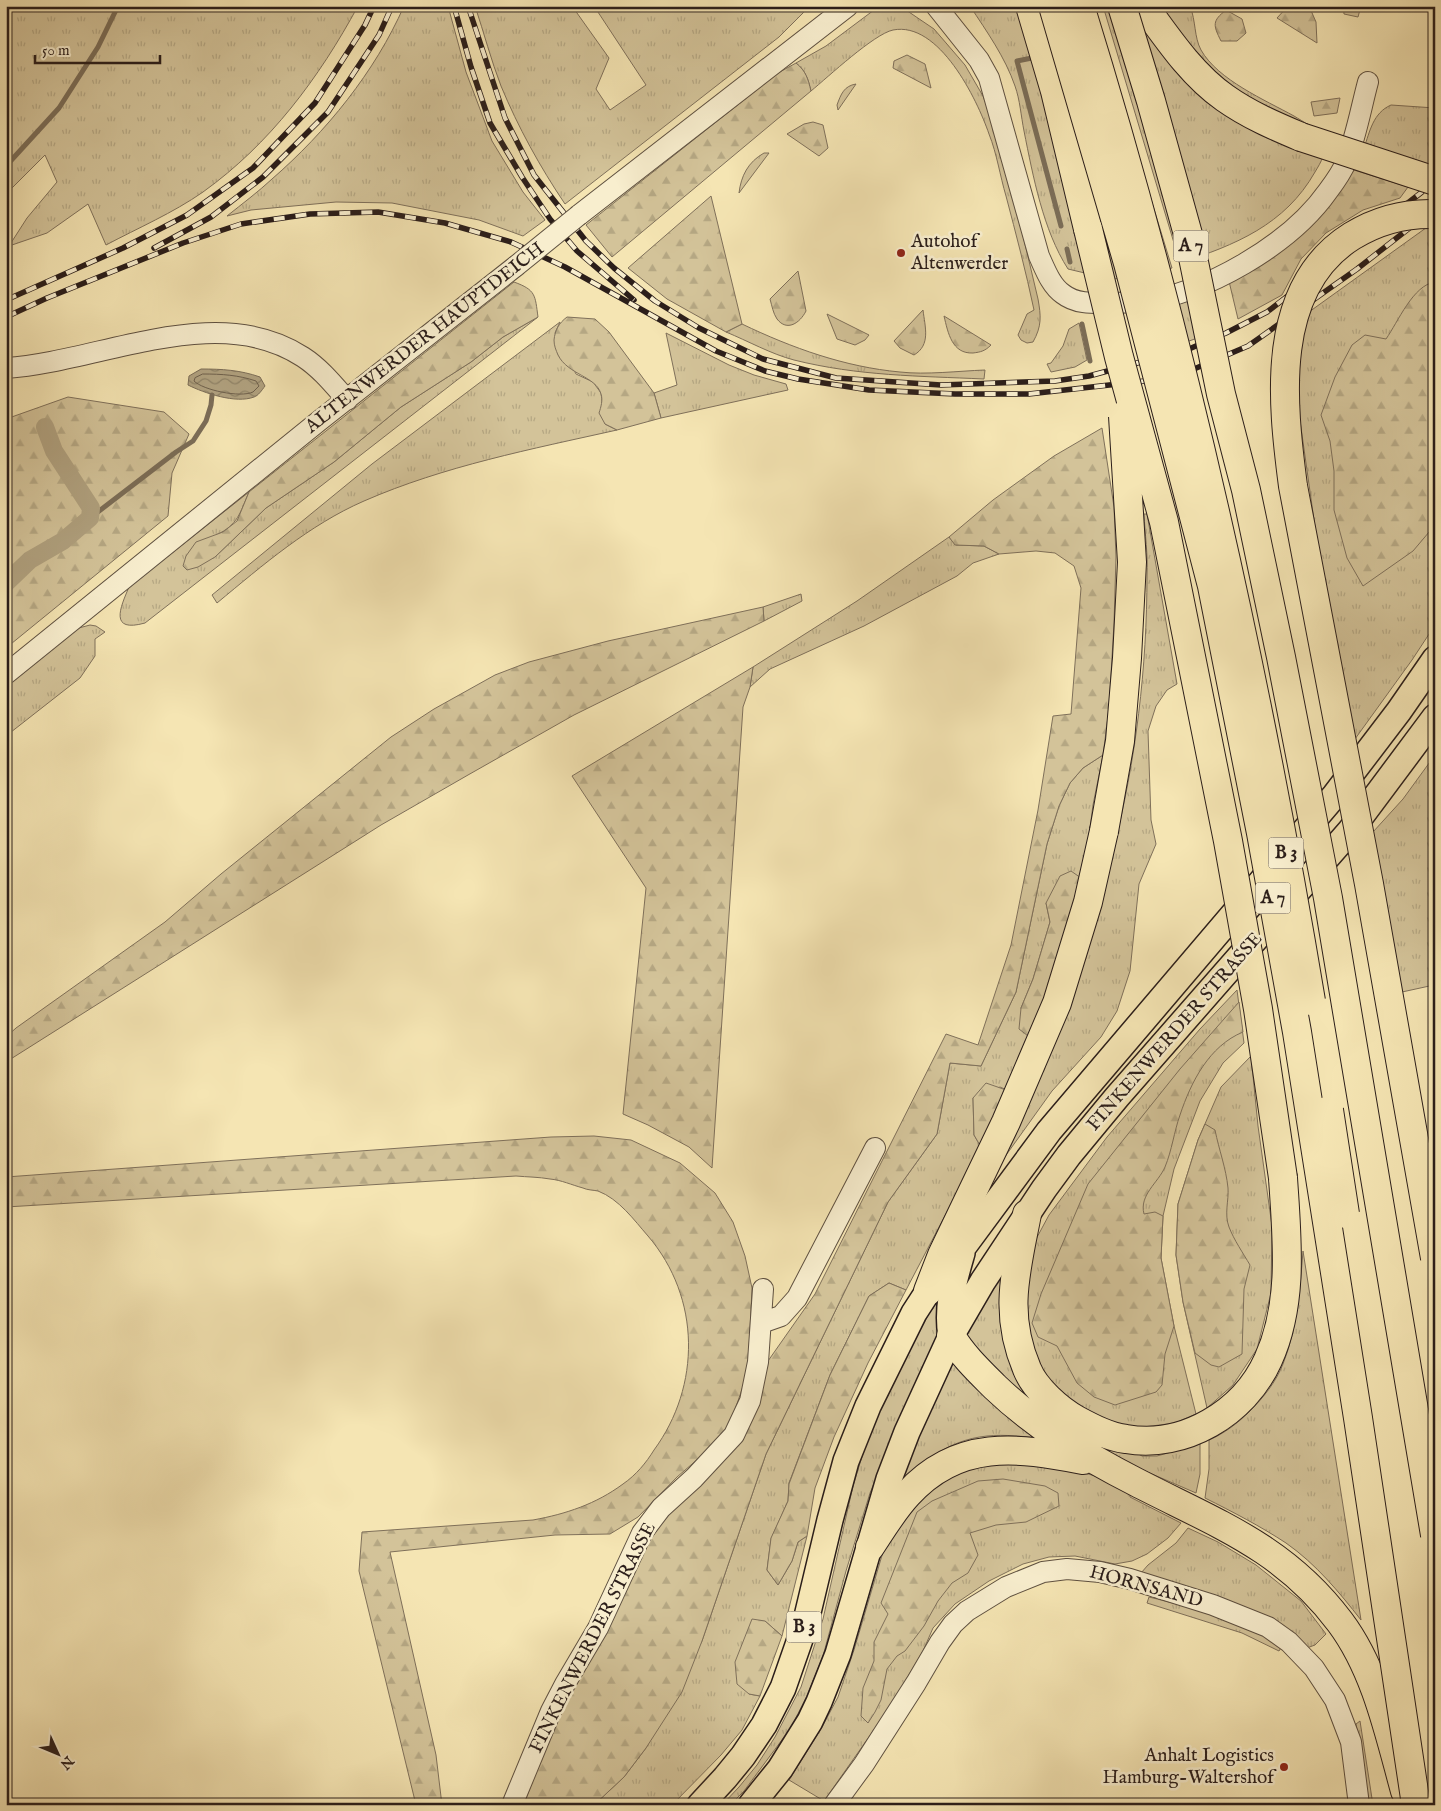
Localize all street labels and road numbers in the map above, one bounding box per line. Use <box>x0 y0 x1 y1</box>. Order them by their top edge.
road number: A 7 <box>1174 230 1208 262</box>
street label: ALTENWERDER HAUPTDEICH <box>300 237 549 440</box>
road number: B 3 <box>1268 838 1304 868</box>
road number: A 7 <box>1256 882 1290 914</box>
street label: FINKENWERDER STRASSE <box>1082 928 1268 1136</box>
street label: FINKENWERDER STRASSE <box>524 1519 662 1757</box>
street label: HORNSAND <box>1087 1560 1205 1614</box>
road number: B 3 <box>786 1611 822 1642</box>

